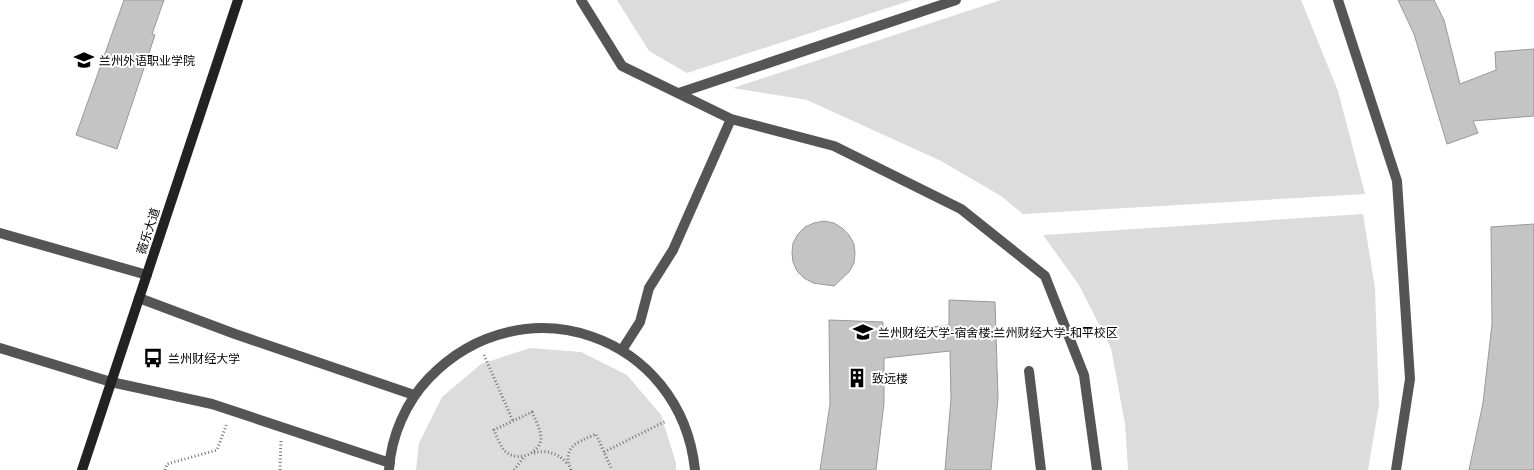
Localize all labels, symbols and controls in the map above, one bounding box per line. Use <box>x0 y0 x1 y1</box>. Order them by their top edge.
school or university icon: 兰州外语职业学院 <box>73 49 95 71</box>
place label: 兰州外语职业学院 <box>99 53 195 68</box>
street label: 薇乐大道 <box>133 206 163 256</box>
school or university icon: 兰州财经大学-宿舍楼;兰州财经大学-和平校区 <box>852 321 874 343</box>
place label: 兰州财经大学-宿舍楼;兰州财经大学-和平校区 <box>878 325 1118 340</box>
bus stop icon: 兰州财经大学 <box>142 347 164 369</box>
place label: 兰州财经大学 <box>168 351 240 366</box>
building icon: 致远楼 <box>846 367 868 389</box>
place label: 致远楼 <box>872 371 908 386</box>

